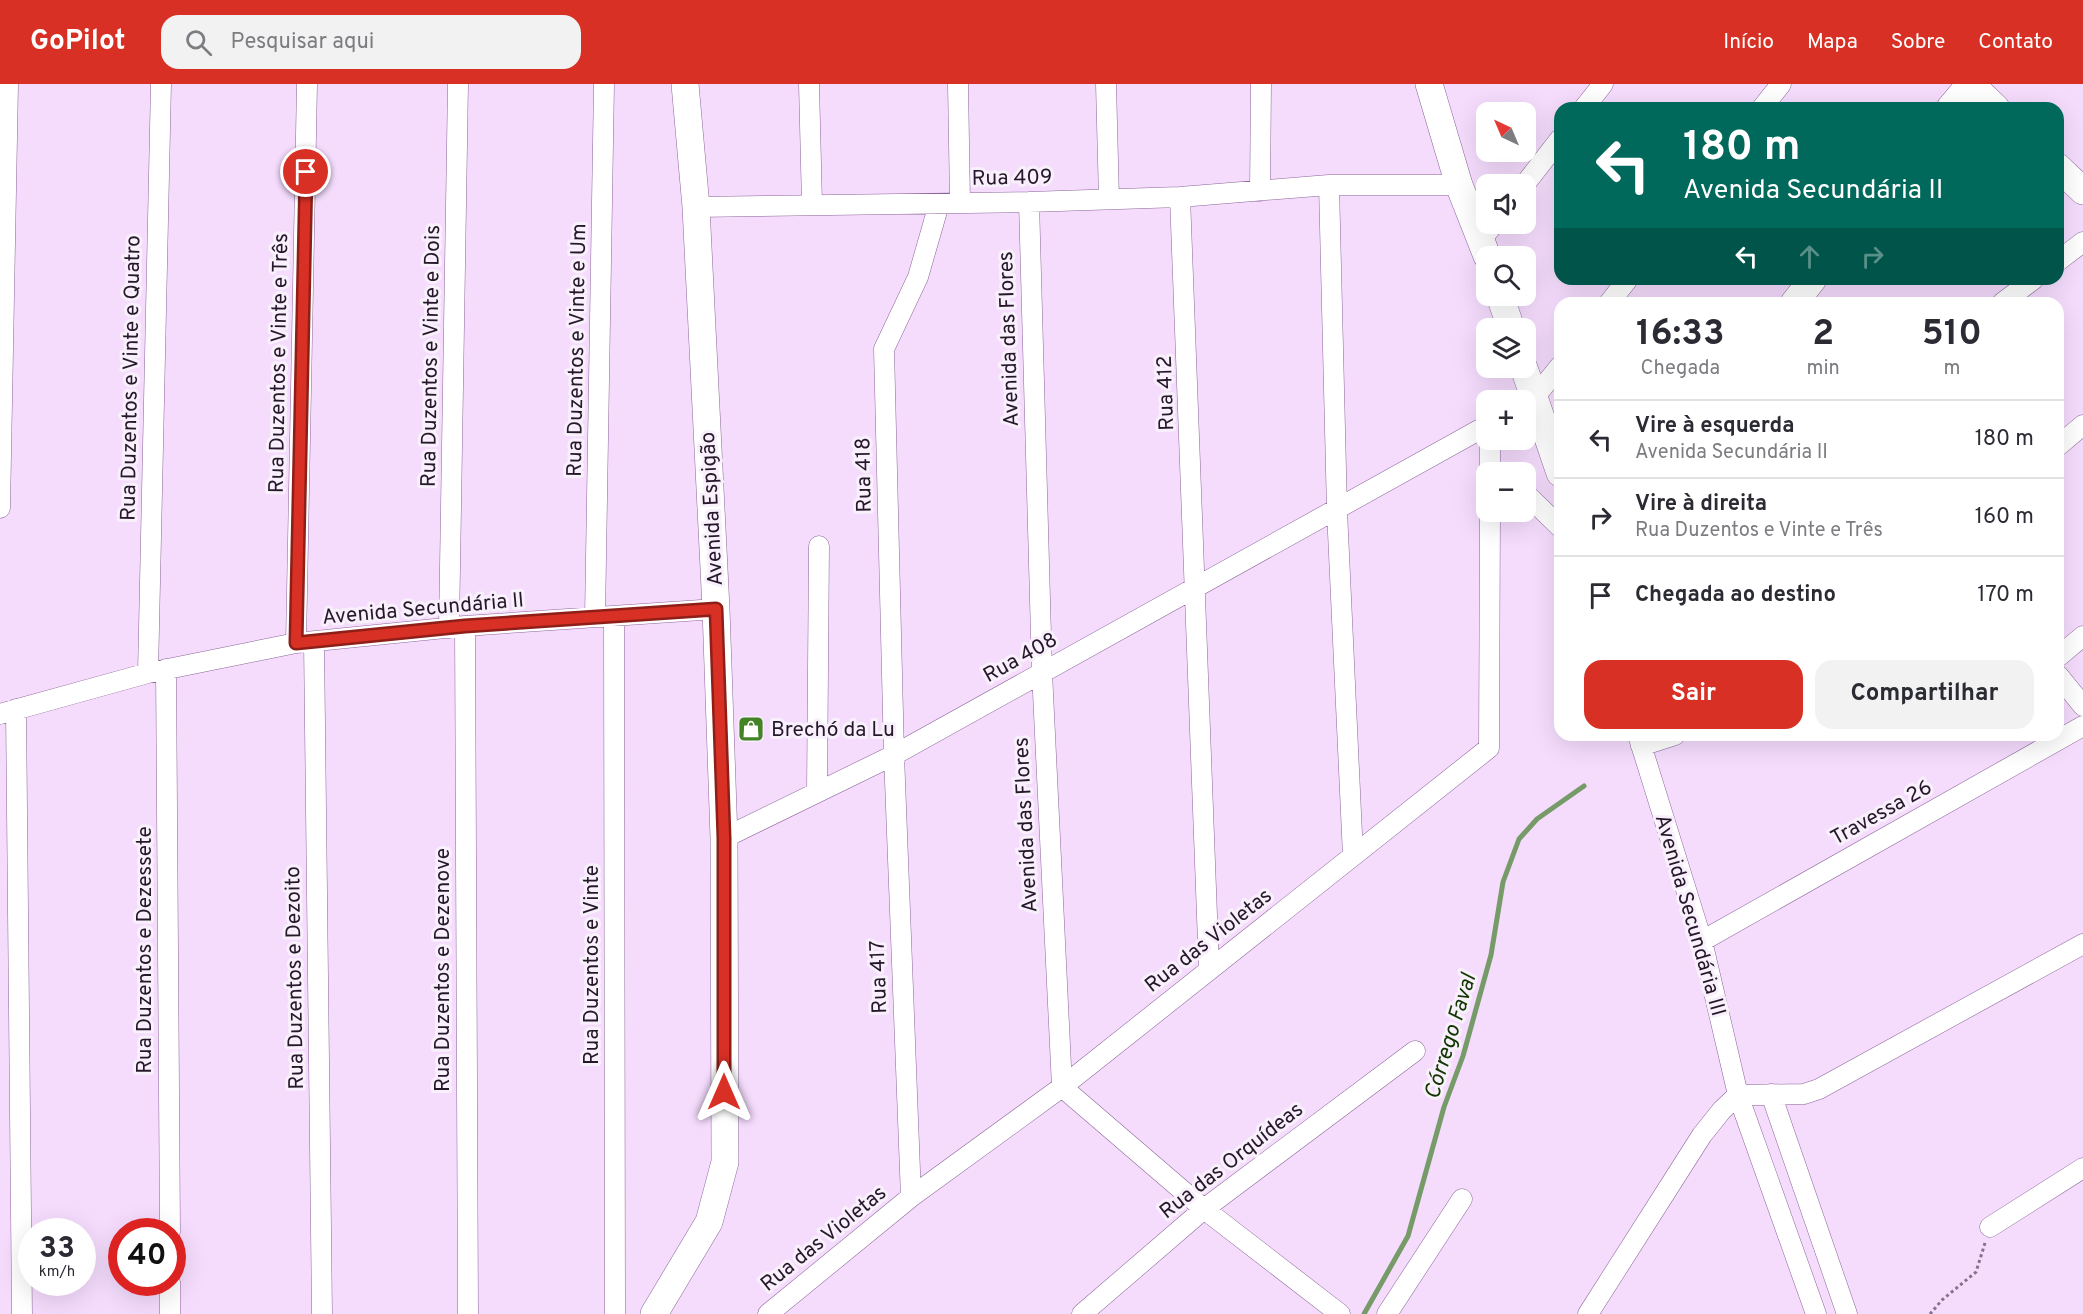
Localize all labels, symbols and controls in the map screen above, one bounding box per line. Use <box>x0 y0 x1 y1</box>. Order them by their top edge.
search box <box>161 15 581 69</box>
text: GoPilot <box>30 24 125 60</box>
icon: search <box>182 26 215 59</box>
text: Pesquisar aqui <box>230 29 374 56</box>
text: Início <box>1723 29 1774 56</box>
text: Mapa <box>1807 29 1858 56</box>
text: Sobre <box>1891 29 1945 56</box>
text: Contato <box>1978 29 2053 56</box>
north arrow <box>1476 102 1536 162</box>
map controls <box>1476 102 1536 522</box>
text: 180 m <box>1683 122 1800 175</box>
icon: left <box>1584 126 1662 204</box>
pin <box>280 146 331 197</box>
icon: arrive <box>289 155 322 188</box>
street label: Rua 409 <box>971 164 1053 193</box>
button: sound <box>1476 174 1536 234</box>
text: Avenida Secundária II <box>1683 174 1944 208</box>
street label: Rua Duzentos e Vinte e Um <box>562 223 593 477</box>
street label: Rua Duzentos e Vinte e Dois <box>416 225 447 487</box>
street label: Rua Duzentos e Vinte e Três <box>264 233 295 493</box>
street label: Rua Duzentos e Vinte e Quatro <box>116 235 147 521</box>
icon: left <box>1730 240 1763 273</box>
icon: ahead <box>1793 240 1826 273</box>
icon: right <box>1856 240 1889 273</box>
button: search <box>1476 246 1536 306</box>
street label: Avenida das Flores <box>993 251 1026 427</box>
text: 16:33 <box>1636 312 1724 358</box>
text: 2 <box>1812 312 1834 358</box>
text: 510 <box>1922 312 1982 358</box>
button: layers <box>1476 318 1536 378</box>
street label: Rua 412 <box>1152 355 1181 431</box>
text: Chegada <box>1640 356 1720 382</box>
text: min <box>1807 356 1840 382</box>
text: m <box>1943 356 1960 382</box>
button: + <box>1476 390 1536 450</box>
text: Vire à esquerda <box>1635 413 1794 440</box>
icon: left <box>1584 423 1617 456</box>
text: 180 m <box>1975 426 2034 453</box>
street label: Avenida Espigão <box>695 431 730 587</box>
street label: Rua 418 <box>850 437 879 513</box>
text: Avenida Secundária II <box>1635 440 1828 466</box>
button: − <box>1476 462 1536 522</box>
text: Vire à direita <box>1635 491 1767 518</box>
icon: right <box>1584 501 1617 534</box>
text: 160 m <box>1975 504 2034 531</box>
text: Rua Duzentos e Vinte e Três <box>1635 518 1883 544</box>
icon: arrive <box>1584 579 1617 612</box>
text: Chegada ao destino <box>1635 582 1836 609</box>
text: 170 m <box>1977 582 2034 609</box>
street label: Avenida Secundária II <box>321 587 525 632</box>
street label: Rua 408 <box>979 627 1063 690</box>
button: Sair <box>1584 660 1803 729</box>
button: Compartilhar <box>1815 660 2034 729</box>
shop icon: Brechó da Lu <box>736 714 766 744</box>
place label: Brechó da Lu <box>771 717 895 744</box>
street label: Avenida das Flores <box>1008 737 1045 913</box>
street label: Travessa 26 <box>1826 774 1937 852</box>
street label: Avenida Secundária III <box>1648 811 1731 1019</box>
street label: Rua Duzentos e Dezessete <box>132 826 159 1074</box>
street label: Rua Duzentos e Dezenove <box>430 848 457 1092</box>
street label: Rua Duzentos e Vinte <box>579 865 606 1065</box>
street label: Rua Duzentos e Dezoito <box>280 866 311 1090</box>
street label: Rua das Violetas <box>1140 883 1278 999</box>
street label: Rua 417 <box>865 940 894 1014</box>
water label: Córrego Faval <box>1420 969 1484 1103</box>
position arrow <box>692 1060 756 1124</box>
street label: Rua das Orquídeas <box>1155 1097 1309 1226</box>
street label: Rua das Violetas <box>755 1180 892 1298</box>
speed limit sign: 40 <box>108 1218 186 1296</box>
text: 33 <box>39 1231 75 1268</box>
text: km/h <box>39 1263 75 1282</box>

